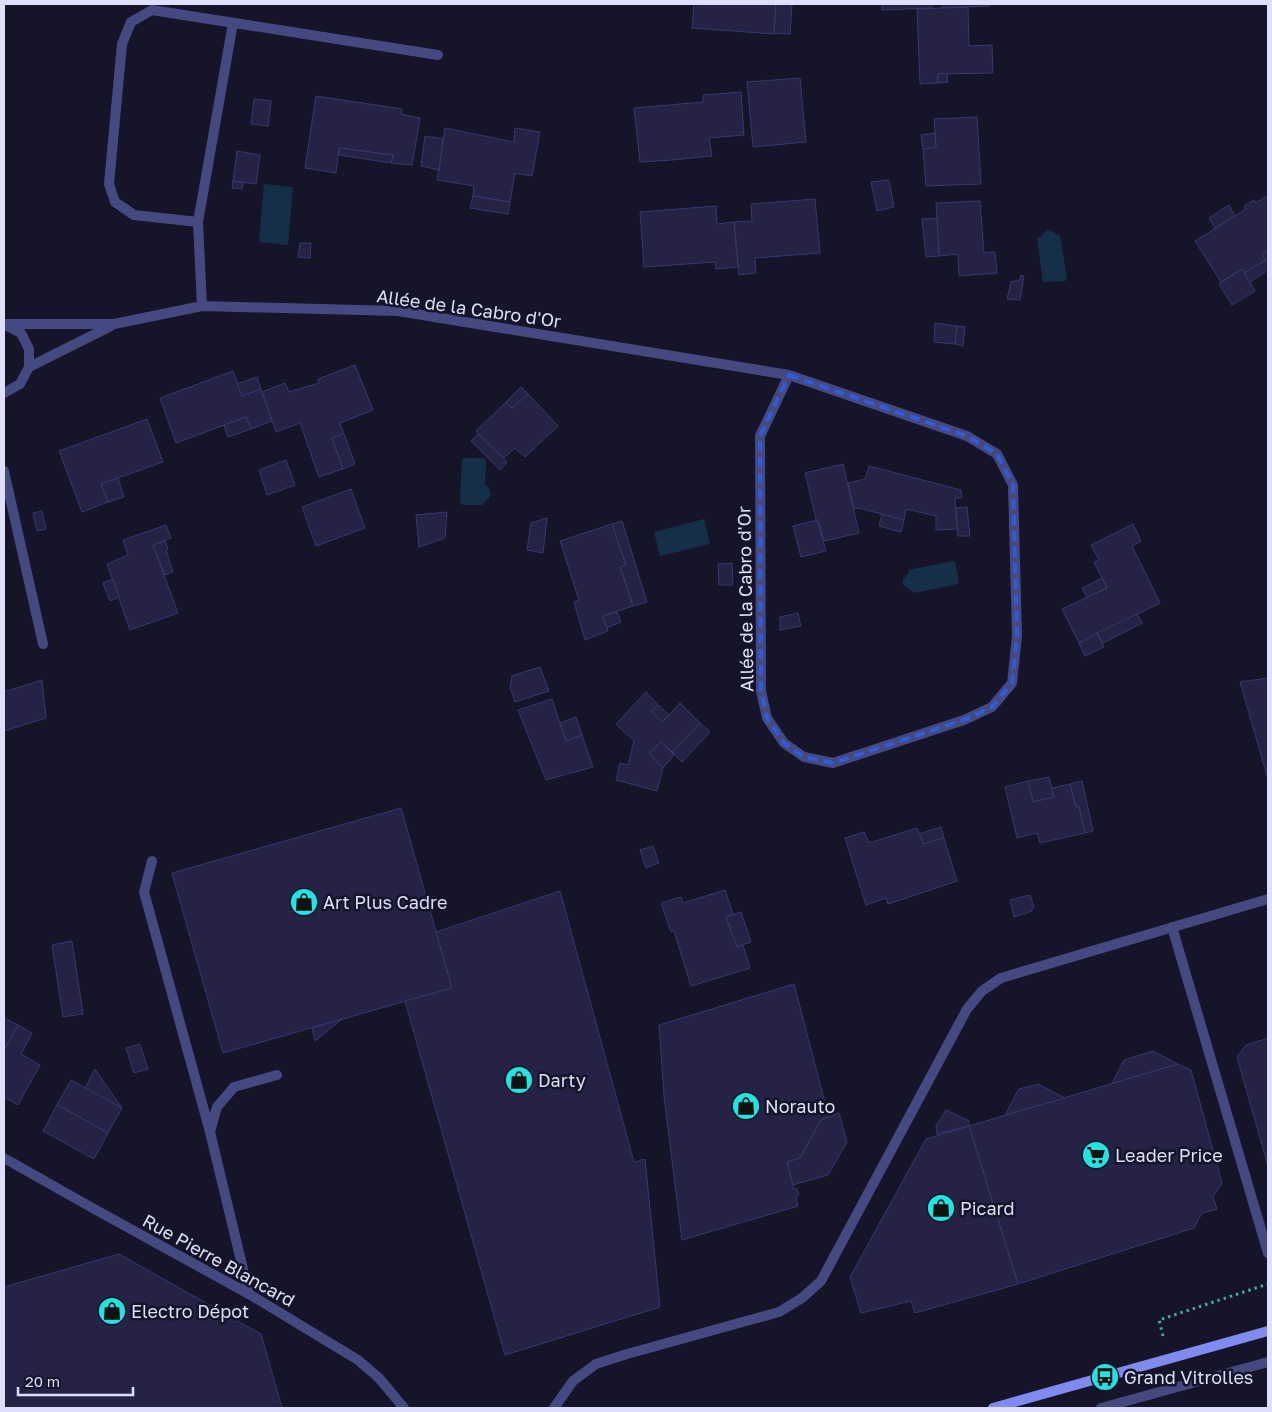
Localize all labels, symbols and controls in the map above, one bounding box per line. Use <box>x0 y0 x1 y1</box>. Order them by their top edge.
street label: Allée de la Cabro d'Or <box>375 284 563 332</box>
street label: Allée de la Cabro d'Or <box>732 506 758 692</box>
shop icon: Art Plus Cadre <box>289 887 319 917</box>
place label: Art Plus Cadre <box>323 891 447 913</box>
shop icon: Darty <box>504 1065 534 1095</box>
place label: Darty <box>538 1069 586 1091</box>
shop icon: Norauto <box>731 1091 761 1121</box>
place label: Norauto <box>765 1095 835 1117</box>
supermarket icon: Leader Price <box>1081 1140 1111 1170</box>
place label: Leader Price <box>1115 1144 1223 1166</box>
shop icon: Picard <box>926 1193 956 1223</box>
place label: Picard <box>960 1197 1015 1219</box>
street label: Rue Pierre Blancard <box>139 1209 299 1311</box>
shop icon: Electro Dépot <box>97 1296 127 1326</box>
place label: Electro Dépot <box>131 1300 249 1322</box>
bus stop icon: Grand Vitrolles <box>1090 1362 1120 1392</box>
scale bar <box>18 1364 132 1396</box>
place label: Grand Vitrolles <box>1124 1366 1253 1388</box>
text: 20 m <box>25 1372 60 1390</box>

